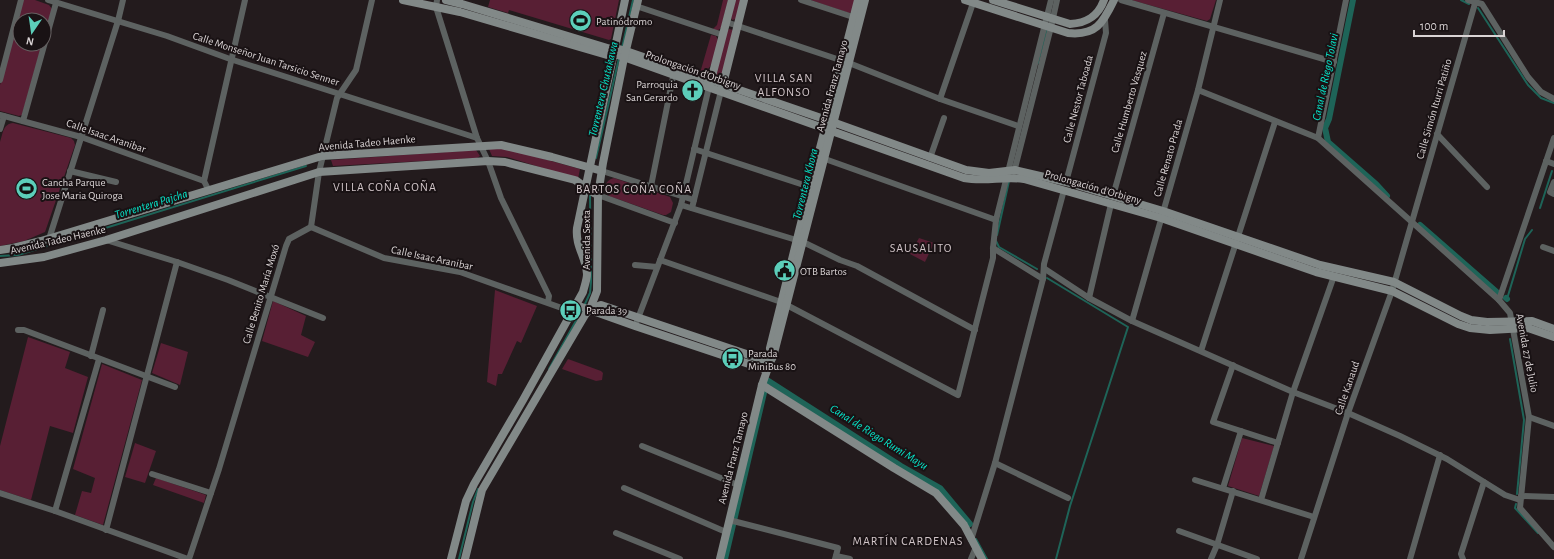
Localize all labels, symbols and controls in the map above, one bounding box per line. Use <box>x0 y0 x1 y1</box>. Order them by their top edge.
sports icon: Patinódromo <box>567 8 593 34</box>
north arrow <box>12 12 52 52</box>
scale bar <box>1414 12 1504 38</box>
place label: Patinódromo <box>596 16 653 27</box>
text: 100 m <box>1420 20 1448 32</box>
street label: Calle Monseñor Juan Tarsicio Senner <box>191 30 341 88</box>
water label: Canal de Riego Tolavi <box>1310 32 1340 122</box>
text: N <box>25 35 35 47</box>
street label: Avenida Franz Tamayo <box>814 39 850 133</box>
water label: Torrentera Chutakawa <box>586 40 620 138</box>
street label: Prolongación d'Orbigny <box>644 49 742 92</box>
street label: Calle Humberto Vasquez <box>1109 49 1149 154</box>
street label: Calle Nestor Taboada <box>1061 54 1095 144</box>
street label: Calle Simón Iturri Patiño <box>1414 58 1454 160</box>
district label: VILLA SAN ALFONSO <box>755 72 813 98</box>
church icon: Parroquia San Gerardo <box>680 77 706 103</box>
place label: Parroquia San Gerardo <box>626 79 678 103</box>
street label: Calle Isaac Aranibar <box>65 117 148 155</box>
street label: Calle Renato Prada <box>1152 118 1184 198</box>
street label: Avenida Tadeo Haenke <box>318 133 416 153</box>
water label: Torrentera Khora <box>790 147 820 221</box>
street label: Prolongación d'Orbigny <box>1043 168 1143 206</box>
sports icon: Cancha Parque Jose Maria Quiroga <box>14 175 40 201</box>
place label: Cancha Parque Jose Maria Quiroga <box>42 177 123 201</box>
district label: VILLA COÑA COÑA <box>333 179 437 193</box>
district label: BARTOS COÑA COÑA <box>576 181 692 195</box>
water label: Torrentera Pajcha <box>113 187 189 222</box>
street label: Avenida Sexta <box>581 210 592 270</box>
street label: Avenida Tadeo Haenke <box>9 224 107 256</box>
district label: SAUSALITO <box>890 242 952 254</box>
street label: Calle Benito María Moxó <box>241 243 281 345</box>
street label: Calle Isaac Aranibar <box>390 244 474 272</box>
public building icon: OTB Bartos <box>771 258 797 284</box>
place label: OTB Bartos <box>800 266 847 277</box>
bus stop icon: Parada 39 <box>558 297 584 323</box>
place label: Parada 39 <box>586 305 627 316</box>
street label: Avenida 27 de Julio <box>1514 313 1540 393</box>
bus stop icon: Parada MiniBus 80 <box>719 346 745 372</box>
place label: Parada MiniBus 80 <box>748 348 796 372</box>
street label: Calle Kanaud <box>1333 359 1361 416</box>
water label: Canal de Riego Rumi Mayu <box>828 402 930 472</box>
street label: Avenida Franz Tamayo <box>716 411 750 505</box>
district label: MARTÍN CARDENAS <box>852 534 964 547</box>

